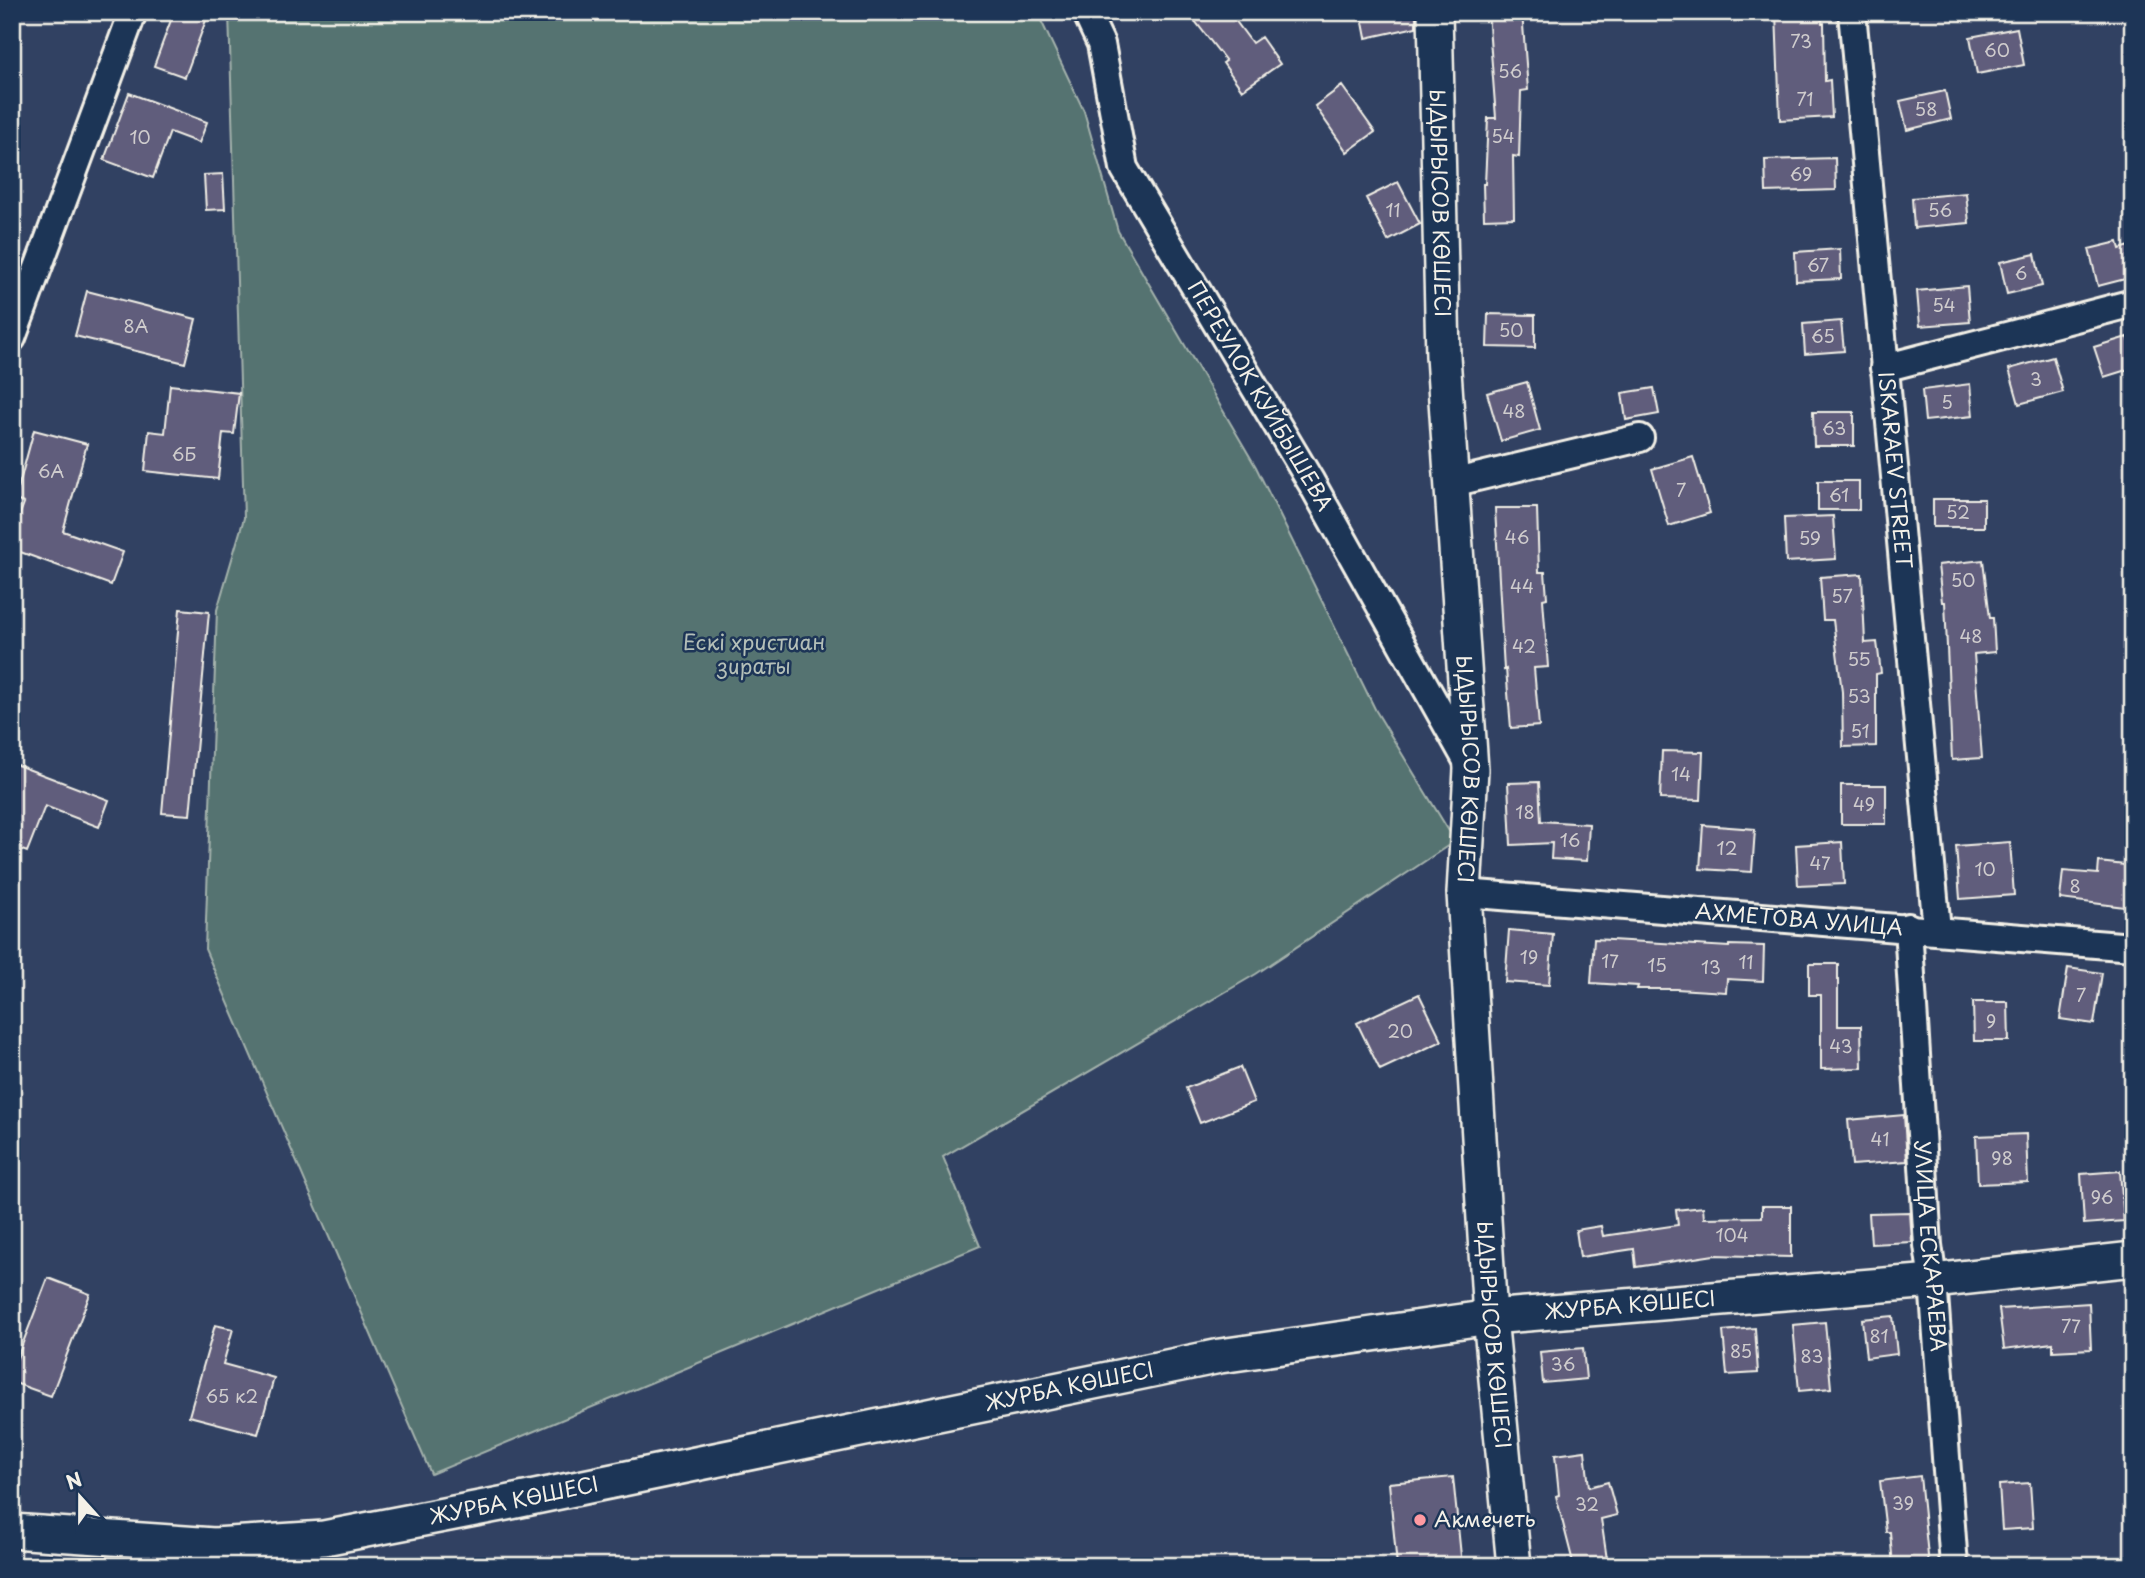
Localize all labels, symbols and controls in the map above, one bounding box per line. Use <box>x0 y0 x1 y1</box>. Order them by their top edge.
house number: 73 <box>1790 27 1812 54</box>
house number: 60 <box>1984 36 2010 63</box>
house number: 56 <box>1498 57 1522 84</box>
house number: 71 <box>1797 85 1813 112</box>
street label: ЫДЫРЫСОВ КӨШЕСІ <box>1423 89 1460 317</box>
house number: 58 <box>1915 95 1937 122</box>
house number: 54 <box>1491 122 1515 149</box>
house number: 10 <box>129 123 151 150</box>
house number: 69 <box>1790 160 1812 187</box>
house number: 11 <box>1385 196 1401 223</box>
house number: 56 <box>1928 196 1952 223</box>
house number: 67 <box>1807 251 1829 278</box>
house number: 6 <box>2015 259 2027 286</box>
street label: ПЕРЕУЛОК КУЙБЫШЕВА <box>1181 274 1342 516</box>
house number: 54 <box>1932 291 1956 318</box>
house number: 8А <box>123 312 149 339</box>
house number: 50 <box>1499 316 1523 343</box>
house number: 65 <box>1811 322 1835 349</box>
house number: 3 <box>2030 365 2042 392</box>
street label: ISKARAEV STREET <box>1871 370 1922 570</box>
house number: 5 <box>1941 388 1953 415</box>
house number: 48 <box>1502 397 1526 424</box>
house number: 63 <box>1822 414 1846 441</box>
house number: 6Б <box>172 440 196 467</box>
house number: 6А <box>38 457 64 484</box>
house number: 7 <box>1676 476 1686 503</box>
house number: 61 <box>1829 481 1849 508</box>
house number: 52 <box>1946 498 1970 525</box>
house number: 46 <box>1505 523 1529 550</box>
house number: 59 <box>1799 524 1821 551</box>
house number: 50 <box>1951 566 1975 593</box>
house number: 44 <box>1510 572 1534 599</box>
house number: 57 <box>1831 582 1853 609</box>
house number: 48 <box>1959 622 1983 649</box>
park label: Ескі христиан зираты <box>683 625 825 681</box>
house number: 42 <box>1512 632 1536 659</box>
house number: 55 <box>1847 645 1871 672</box>
street label: ЫДЫРЫСОВ КӨШЕСІ <box>1449 654 1489 884</box>
house number: 53 <box>1847 682 1871 709</box>
house number: 51 <box>1850 717 1870 744</box>
house number: 14 <box>1671 760 1691 787</box>
house number: 49 <box>1853 790 1875 817</box>
house number: 18 <box>1515 798 1535 825</box>
house number: 16 <box>1560 826 1580 853</box>
house number: 12 <box>1717 834 1737 861</box>
house number: 47 <box>1809 849 1831 876</box>
house number: 10 <box>1974 855 1996 882</box>
house number: 8 <box>2069 872 2081 899</box>
street label: АХМЕТОВА УЛИЦА <box>1694 894 1904 942</box>
house number: 19 <box>1520 943 1538 970</box>
house number: 17 <box>1601 947 1619 974</box>
house number: 11 <box>1738 948 1754 975</box>
house number: 15 <box>1647 951 1667 978</box>
house number: 13 <box>1701 953 1721 980</box>
house number: 7 <box>2076 981 2086 1008</box>
house number: 9 <box>1986 1007 1996 1034</box>
house number: 20 <box>1387 1017 1413 1044</box>
house number: 43 <box>1829 1032 1853 1059</box>
house number: 41 <box>1871 1125 1889 1152</box>
street label: УЛИЦА ЕСКАРАЕВА <box>1907 1140 1956 1353</box>
house number: 98 <box>1991 1144 2013 1171</box>
house number: 96 <box>2091 1183 2113 1210</box>
street label: ЫДЫРЫСОВ КӨШЕСІ <box>1470 1220 1521 1450</box>
house number: 104 <box>1715 1221 1749 1248</box>
street label: ЖУРБА КӨШЕСІ <box>1543 1281 1717 1327</box>
house number: 77 <box>2061 1312 2081 1339</box>
house number: 81 <box>1869 1322 1889 1349</box>
house number: 85 <box>1730 1337 1752 1364</box>
house number: 83 <box>1801 1342 1823 1369</box>
house number: 36 <box>1551 1350 1575 1377</box>
street label: ЖУРБА КӨШЕСІ <box>981 1352 1156 1418</box>
house number: 65 к2 <box>206 1382 258 1409</box>
north arrow <box>46 1462 116 1532</box>
text: N <box>62 1464 86 1496</box>
street label: ЖУРБА КӨШЕСІ <box>426 1466 601 1531</box>
house number: 39 <box>1892 1489 1914 1516</box>
house number: 32 <box>1575 1490 1599 1517</box>
place label: Акмечеть <box>1434 1502 1535 1534</box>
marker: Акмечеть <box>1412 1512 1428 1528</box>

